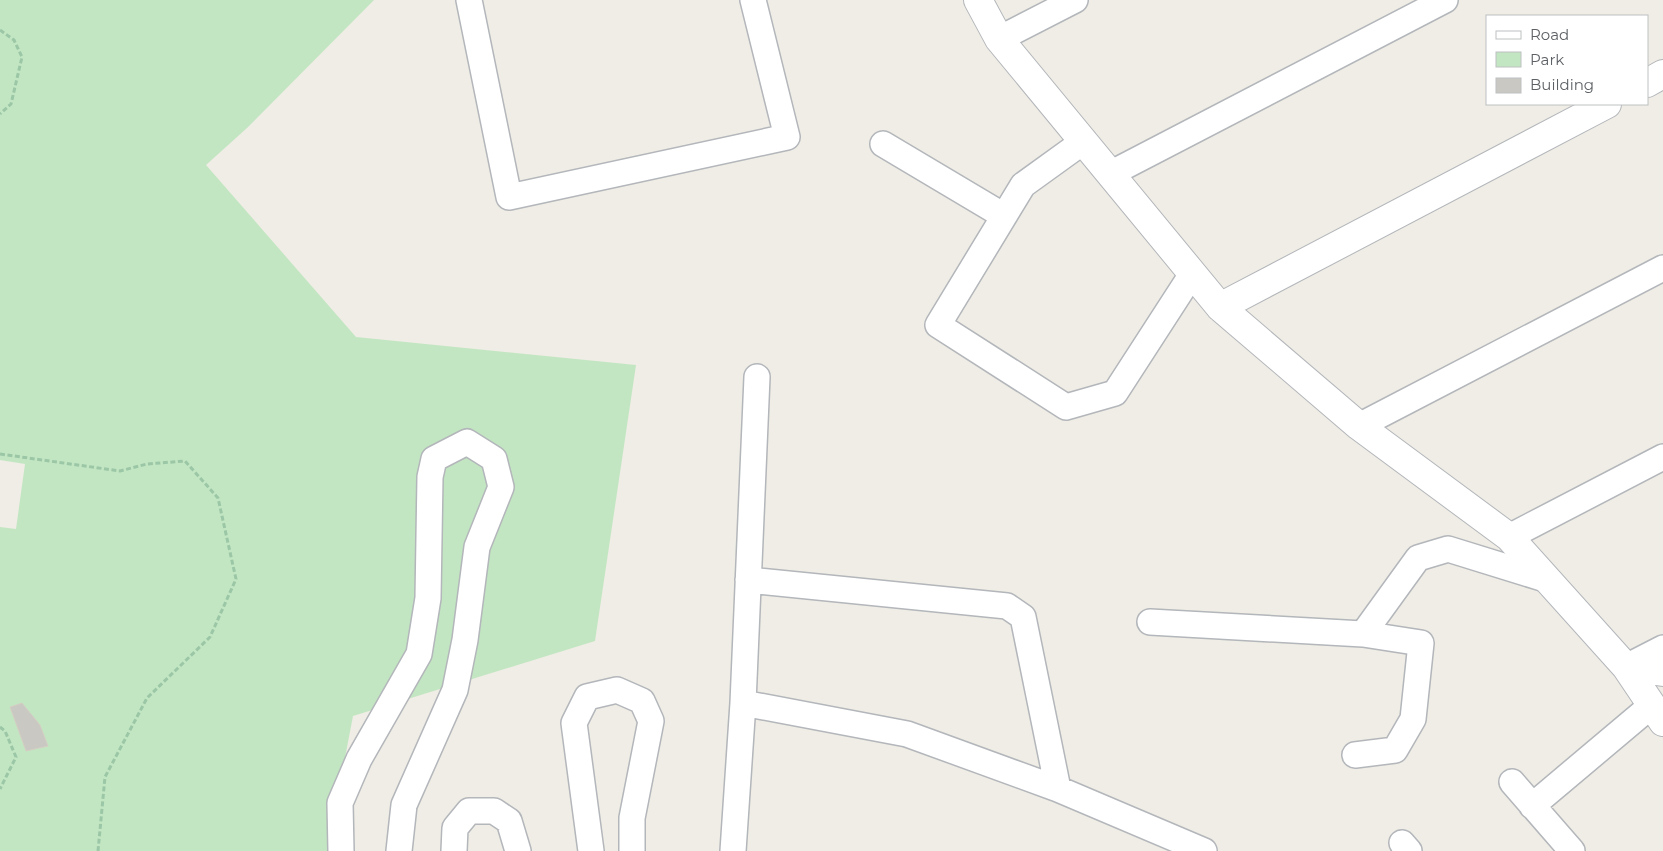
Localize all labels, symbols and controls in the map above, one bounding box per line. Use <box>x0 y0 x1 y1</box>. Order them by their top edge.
legend <box>1486 15 1648 105</box>
text: Road <box>1530 25 1569 44</box>
text: Park <box>1530 50 1564 69</box>
text: Building <box>1530 75 1594 94</box>

